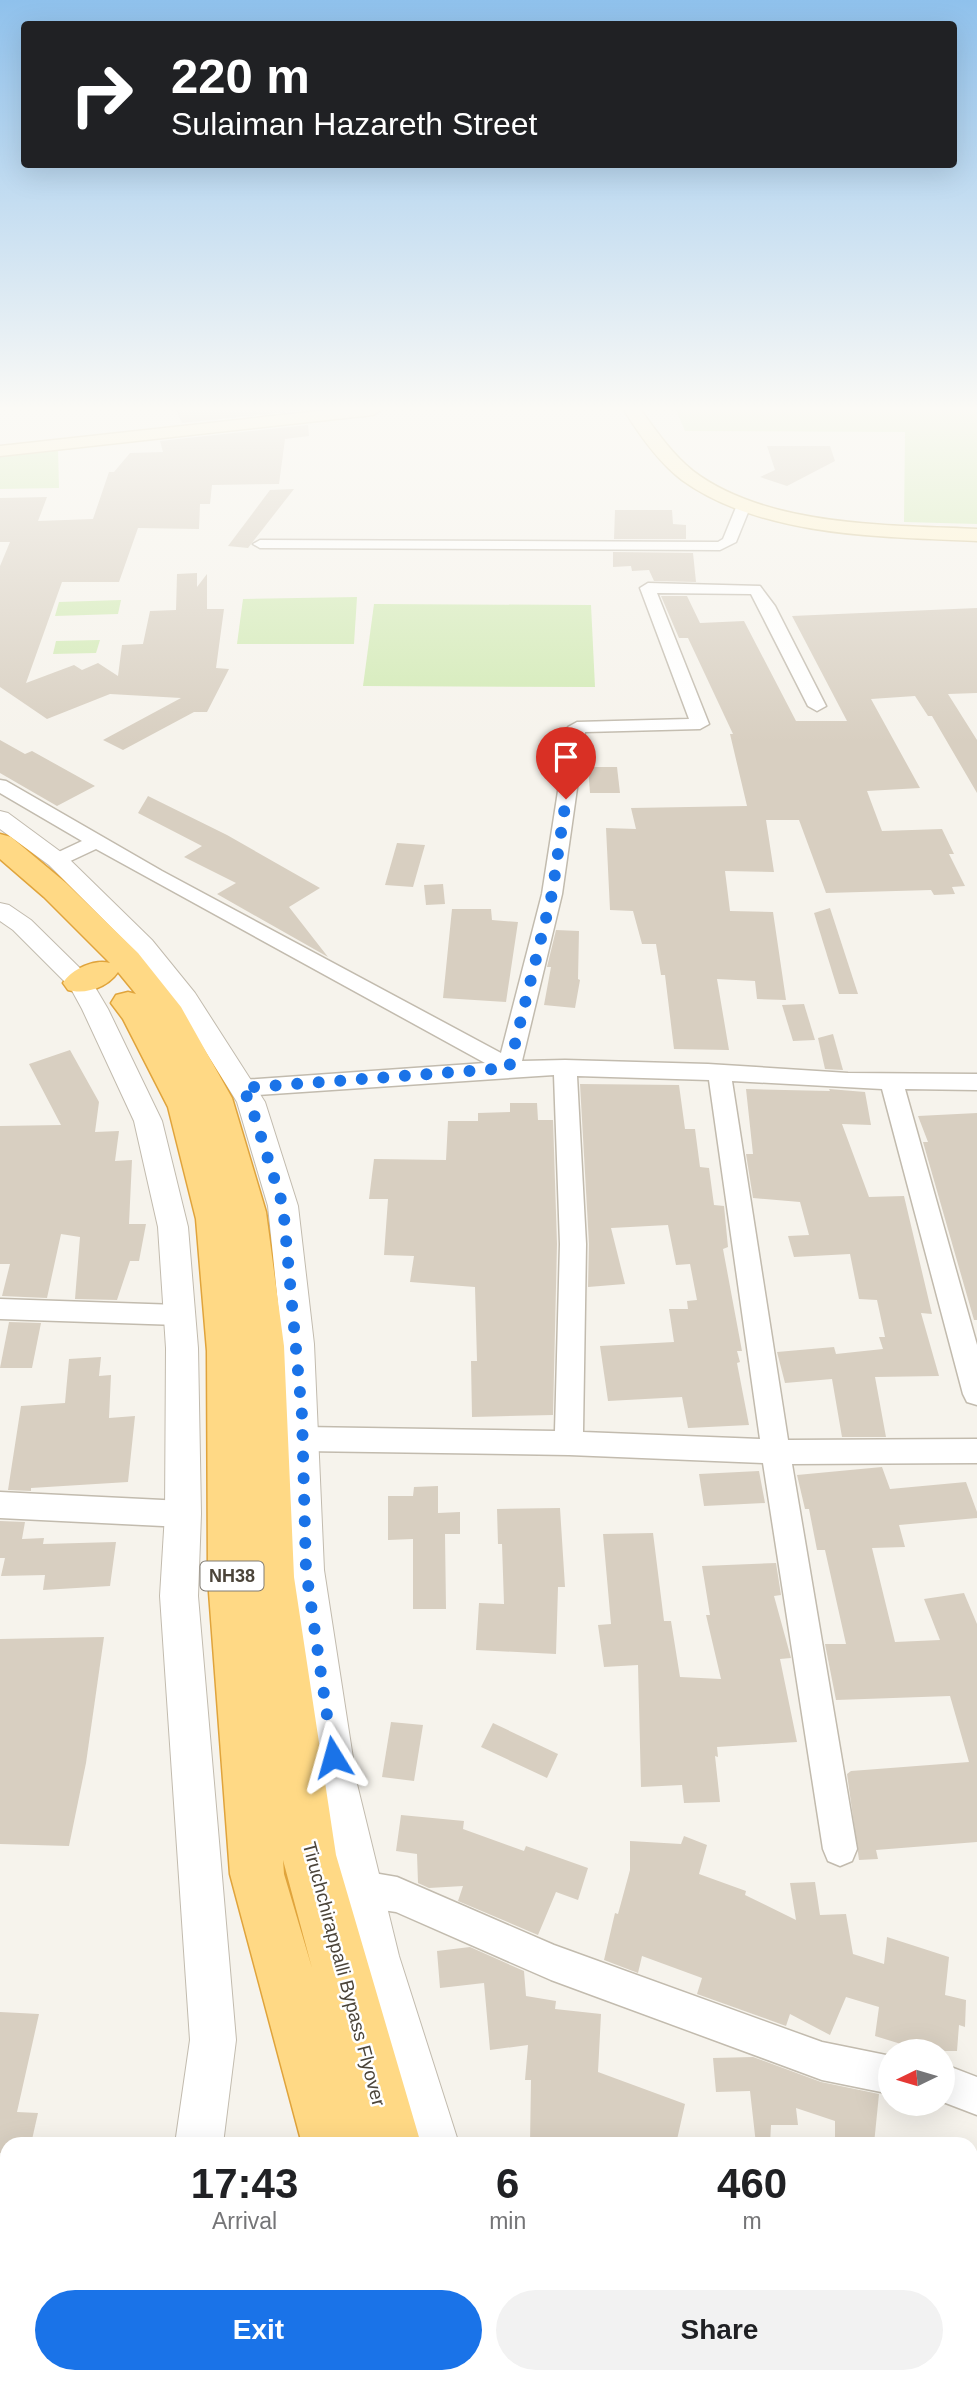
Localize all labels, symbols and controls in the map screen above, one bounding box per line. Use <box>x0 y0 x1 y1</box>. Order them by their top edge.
icon: right <box>56 49 147 140</box>
text: 220 m <box>171 49 310 103</box>
text: Sulaiman Hazareth Street <box>171 106 537 142</box>
pin <box>536 727 596 799</box>
icon: arrive <box>547 738 585 776</box>
road number: NH38 <box>201 1562 264 1590</box>
position arrow <box>296 1720 370 1794</box>
street label: Tiruchchirappalli Bypass Flyover <box>299 1840 390 2109</box>
north arrow <box>878 2039 956 2116</box>
map controls <box>878 2039 955 2116</box>
text: 17:43 <box>191 2160 298 2207</box>
text: 6 <box>496 2160 519 2207</box>
text: 460 <box>717 2160 787 2207</box>
text: Arrival <box>212 2208 277 2234</box>
text: min <box>489 2208 526 2234</box>
text: m <box>743 2208 762 2234</box>
button: Exit <box>35 2290 482 2370</box>
button: Share <box>496 2290 943 2370</box>

